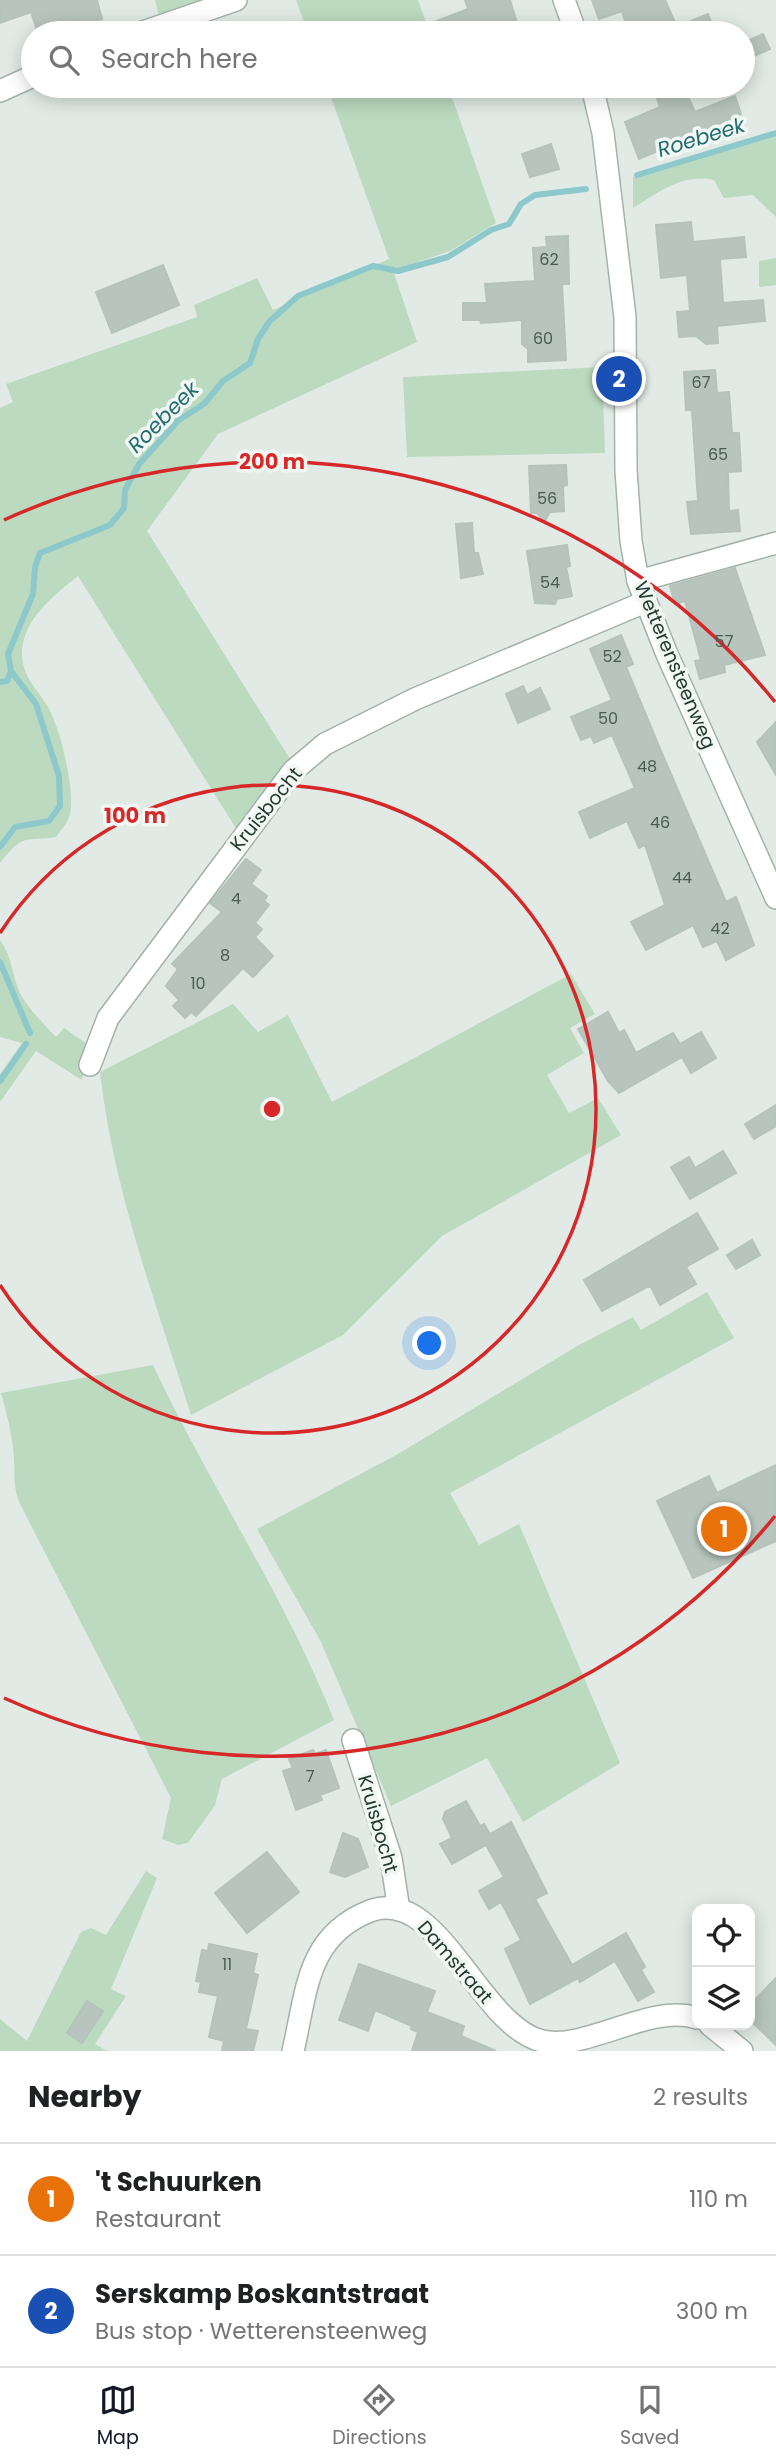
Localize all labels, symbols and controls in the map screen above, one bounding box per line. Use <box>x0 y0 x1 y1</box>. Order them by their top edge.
search box <box>21 21 755 98</box>
icon: search <box>45 41 83 79</box>
text: Search here <box>101 41 258 77</box>
water label: Roebeek <box>654 110 750 164</box>
house number: 62 <box>539 248 559 271</box>
house number: 60 <box>533 327 553 350</box>
pin: 2 <box>596 353 642 405</box>
house number: 67 <box>692 371 711 394</box>
water label: Roebeek <box>121 374 206 459</box>
house number: 65 <box>708 443 728 466</box>
text: 200 m <box>239 447 305 476</box>
house number: 56 <box>537 487 557 510</box>
house number: 54 <box>540 571 560 594</box>
street label: Wetterensteenweg <box>627 577 723 753</box>
house number: 57 <box>715 630 734 653</box>
house number: 52 <box>602 645 622 668</box>
house number: 50 <box>598 707 618 730</box>
house number: 48 <box>637 755 657 778</box>
street label: Kruisbocht <box>224 761 308 857</box>
text: 100 m <box>104 801 166 830</box>
house number: 46 <box>650 811 670 834</box>
house number: 44 <box>672 866 692 889</box>
house number: 4 <box>231 887 241 910</box>
house number: 42 <box>710 917 730 940</box>
house number: 8 <box>220 944 230 967</box>
house number: 10 <box>190 972 206 995</box>
centre of rings <box>260 1097 284 1121</box>
your location <box>412 1326 446 1360</box>
pin: 1 <box>701 1503 747 1555</box>
house number: 7 <box>306 1765 315 1788</box>
street label: Kruisbocht <box>351 1772 405 1876</box>
map controls <box>692 1904 755 2030</box>
button: locate <box>692 1904 755 1967</box>
street label: Damstraat <box>411 1915 499 2010</box>
house number: 11 <box>222 1953 232 1976</box>
button: layers <box>692 1967 755 2030</box>
text: Nearby <box>28 2075 142 2118</box>
text: 2 results <box>653 2081 748 2113</box>
text: 't Schuurken <box>95 2164 262 2200</box>
text: 1 <box>47 2183 55 2215</box>
text: 110 m <box>689 2183 748 2215</box>
text: Restaurant <box>95 2203 221 2235</box>
text: Serskamp Boskantstraat <box>95 2276 429 2312</box>
text: 2 <box>44 2295 58 2327</box>
text: 300 m <box>676 2295 748 2327</box>
text: Bus stop · Wetterensteenweg <box>95 2315 427 2347</box>
tab: Map <box>97 2381 139 2452</box>
tab: Directions <box>332 2381 427 2452</box>
tab: Saved <box>620 2381 679 2452</box>

